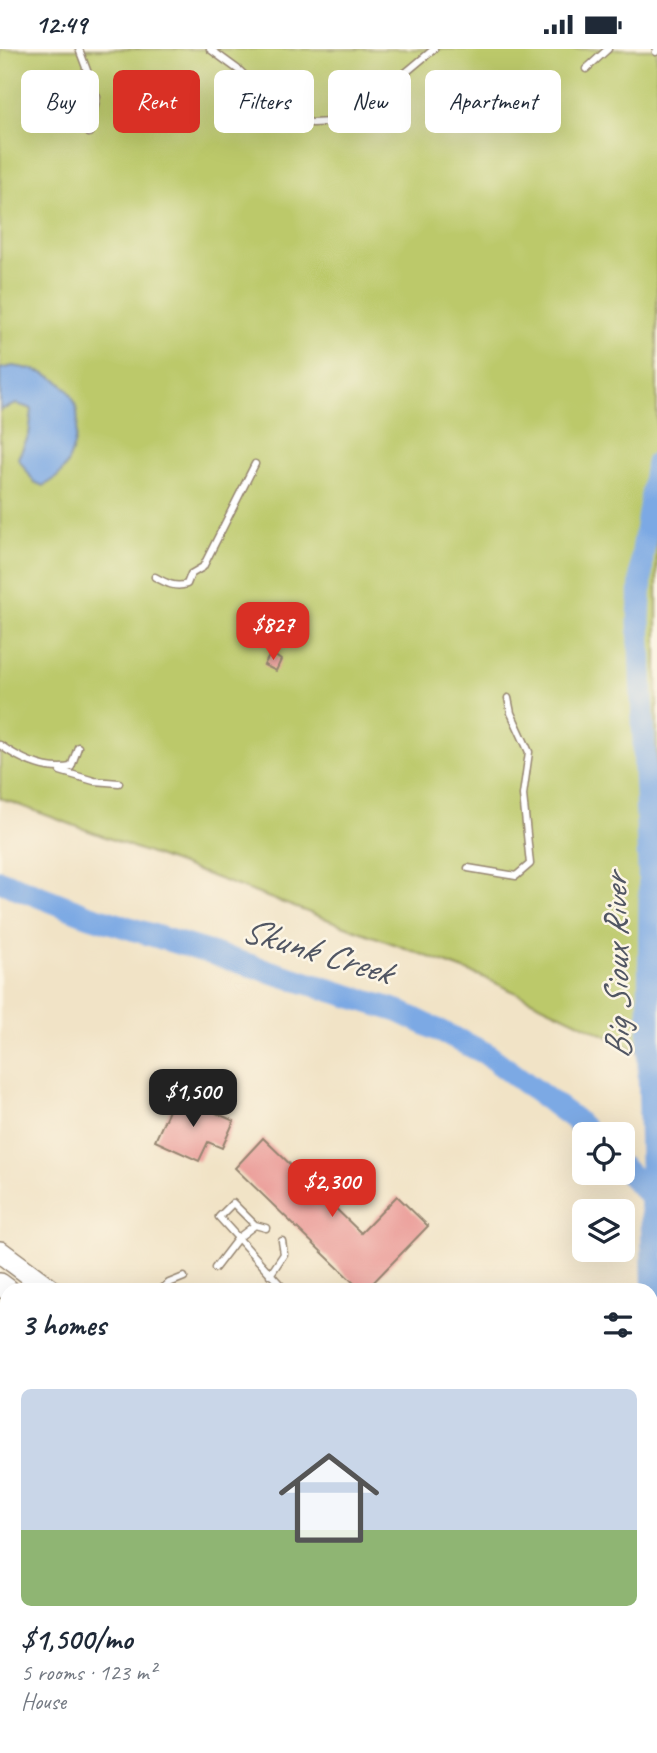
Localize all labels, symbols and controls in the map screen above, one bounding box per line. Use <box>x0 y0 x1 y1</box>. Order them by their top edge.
text: 12:49 <box>35 8 87 41</box>
chip: Buy <box>21 70 99 133</box>
chip: Rent <box>113 70 200 133</box>
chip: Filters <box>214 70 314 133</box>
chip: New <box>328 70 411 133</box>
chip: Apartment <box>425 70 561 133</box>
pin: $827 <box>232 603 314 662</box>
text: $827 <box>252 610 294 639</box>
water label: Big Sioux River <box>591 868 641 1060</box>
water label: Skunk Creek <box>237 905 403 997</box>
pin: $1,500 <box>136 1069 250 1129</box>
text: $1,500 <box>165 1077 221 1106</box>
map controls <box>572 1122 635 1262</box>
button: locate <box>572 1122 635 1185</box>
pin: $2,300 <box>275 1159 389 1219</box>
text: $2,300 <box>304 1167 360 1196</box>
button: layers <box>572 1199 635 1262</box>
text: 3 homes <box>21 1306 106 1344</box>
icon: filters <box>599 1306 637 1344</box>
icon: home <box>266 1435 392 1561</box>
text: $1,500/mo <box>21 1620 132 1658</box>
text: 5 rooms · 123 m² <box>21 1658 156 1687</box>
text: House <box>21 1687 66 1716</box>

